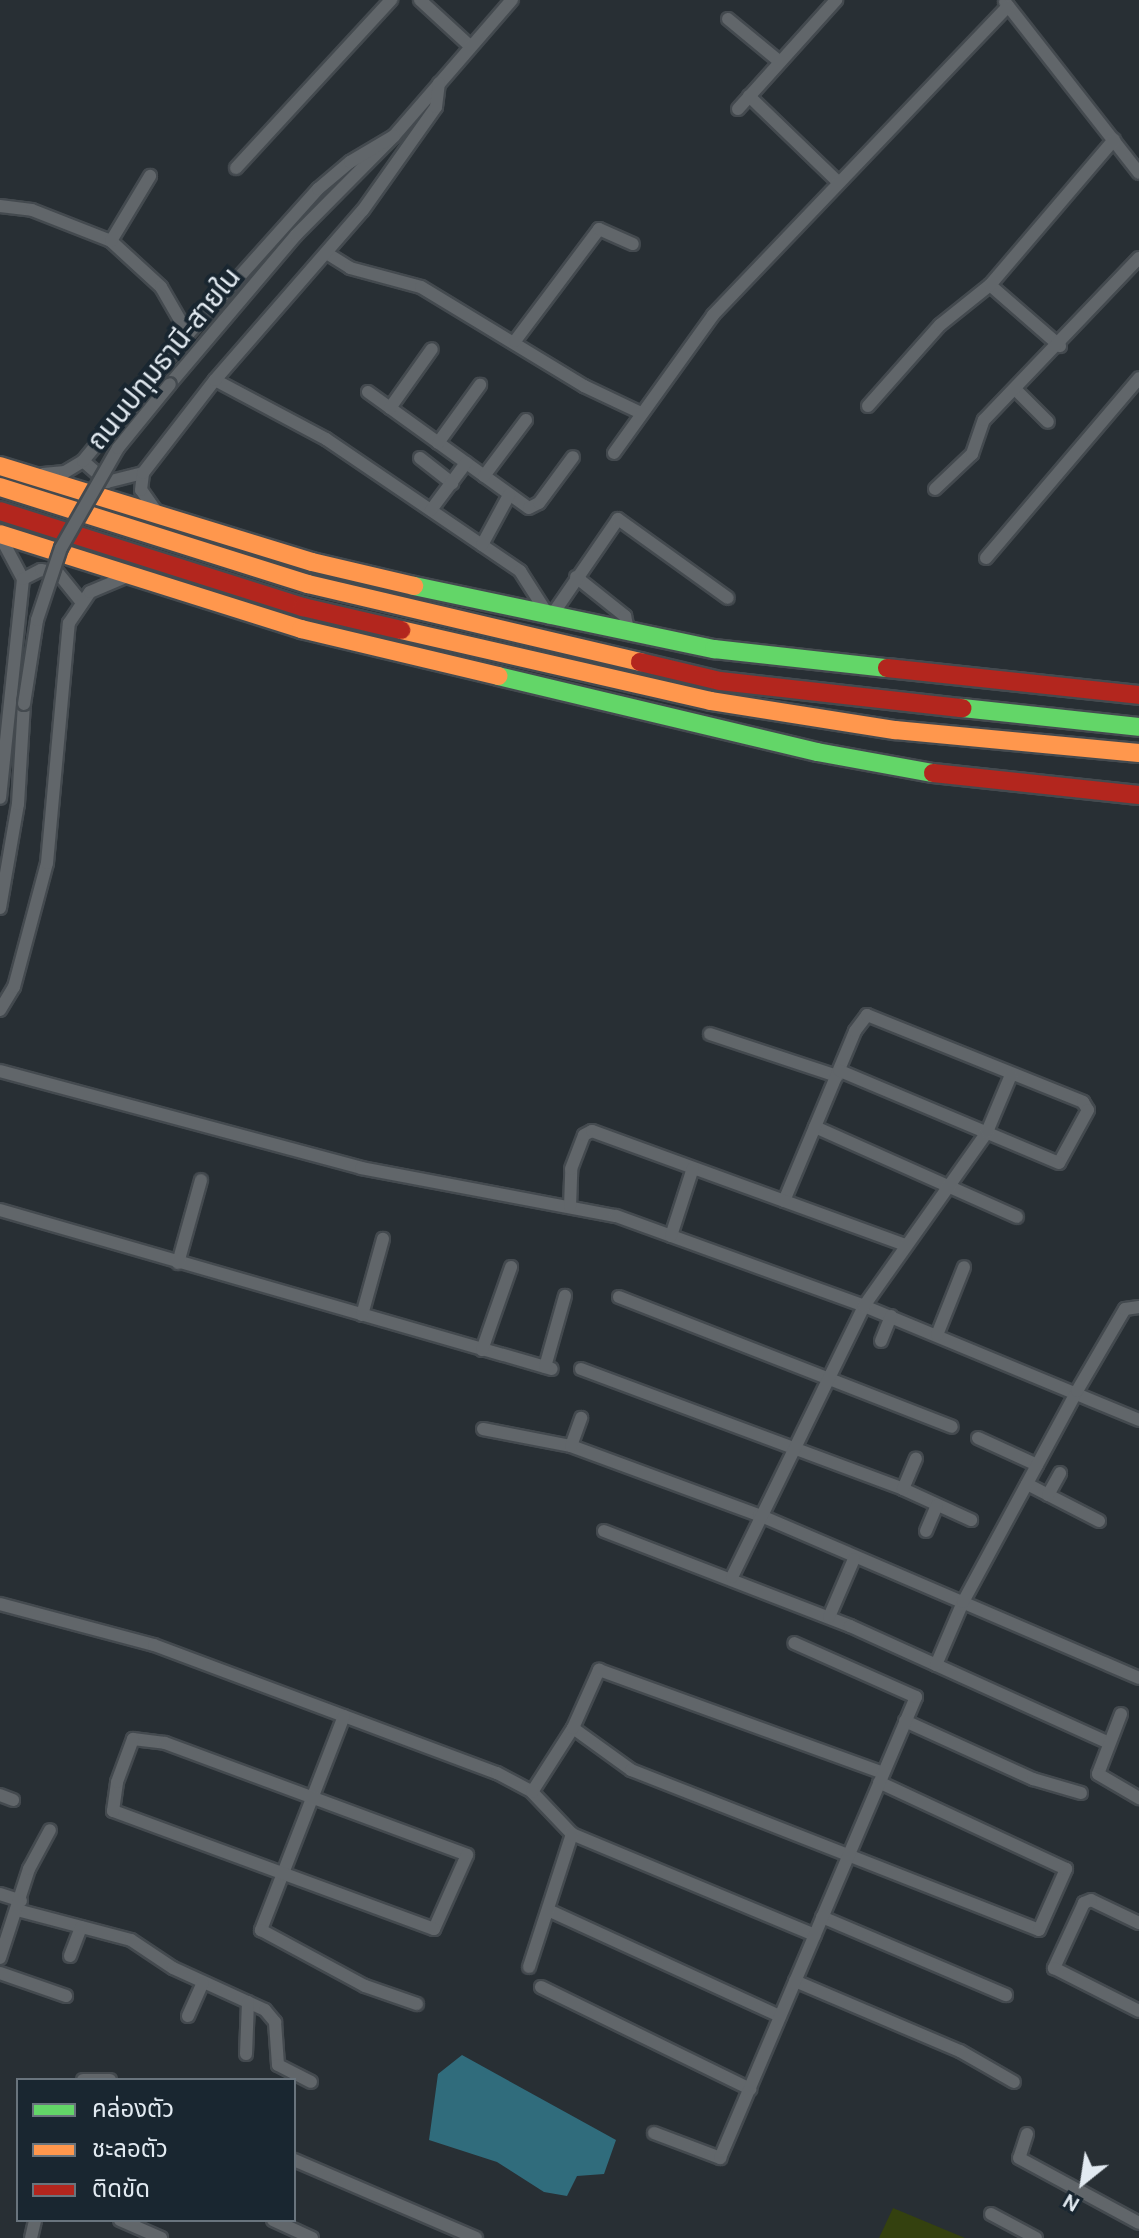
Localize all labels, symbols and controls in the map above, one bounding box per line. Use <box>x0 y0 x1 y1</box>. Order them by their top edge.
street label: ถนนปทุมธานี-สายใน <box>80 261 248 457</box>
legend <box>16 2078 296 2222</box>
text: คล่องตัว <box>92 2095 174 2123</box>
text: ชะลอตัว <box>92 2135 168 2163</box>
north arrow <box>1043 2142 1123 2222</box>
text: ติดขัด <box>92 2175 150 2203</box>
text: N <box>1058 2188 1084 2218</box>

